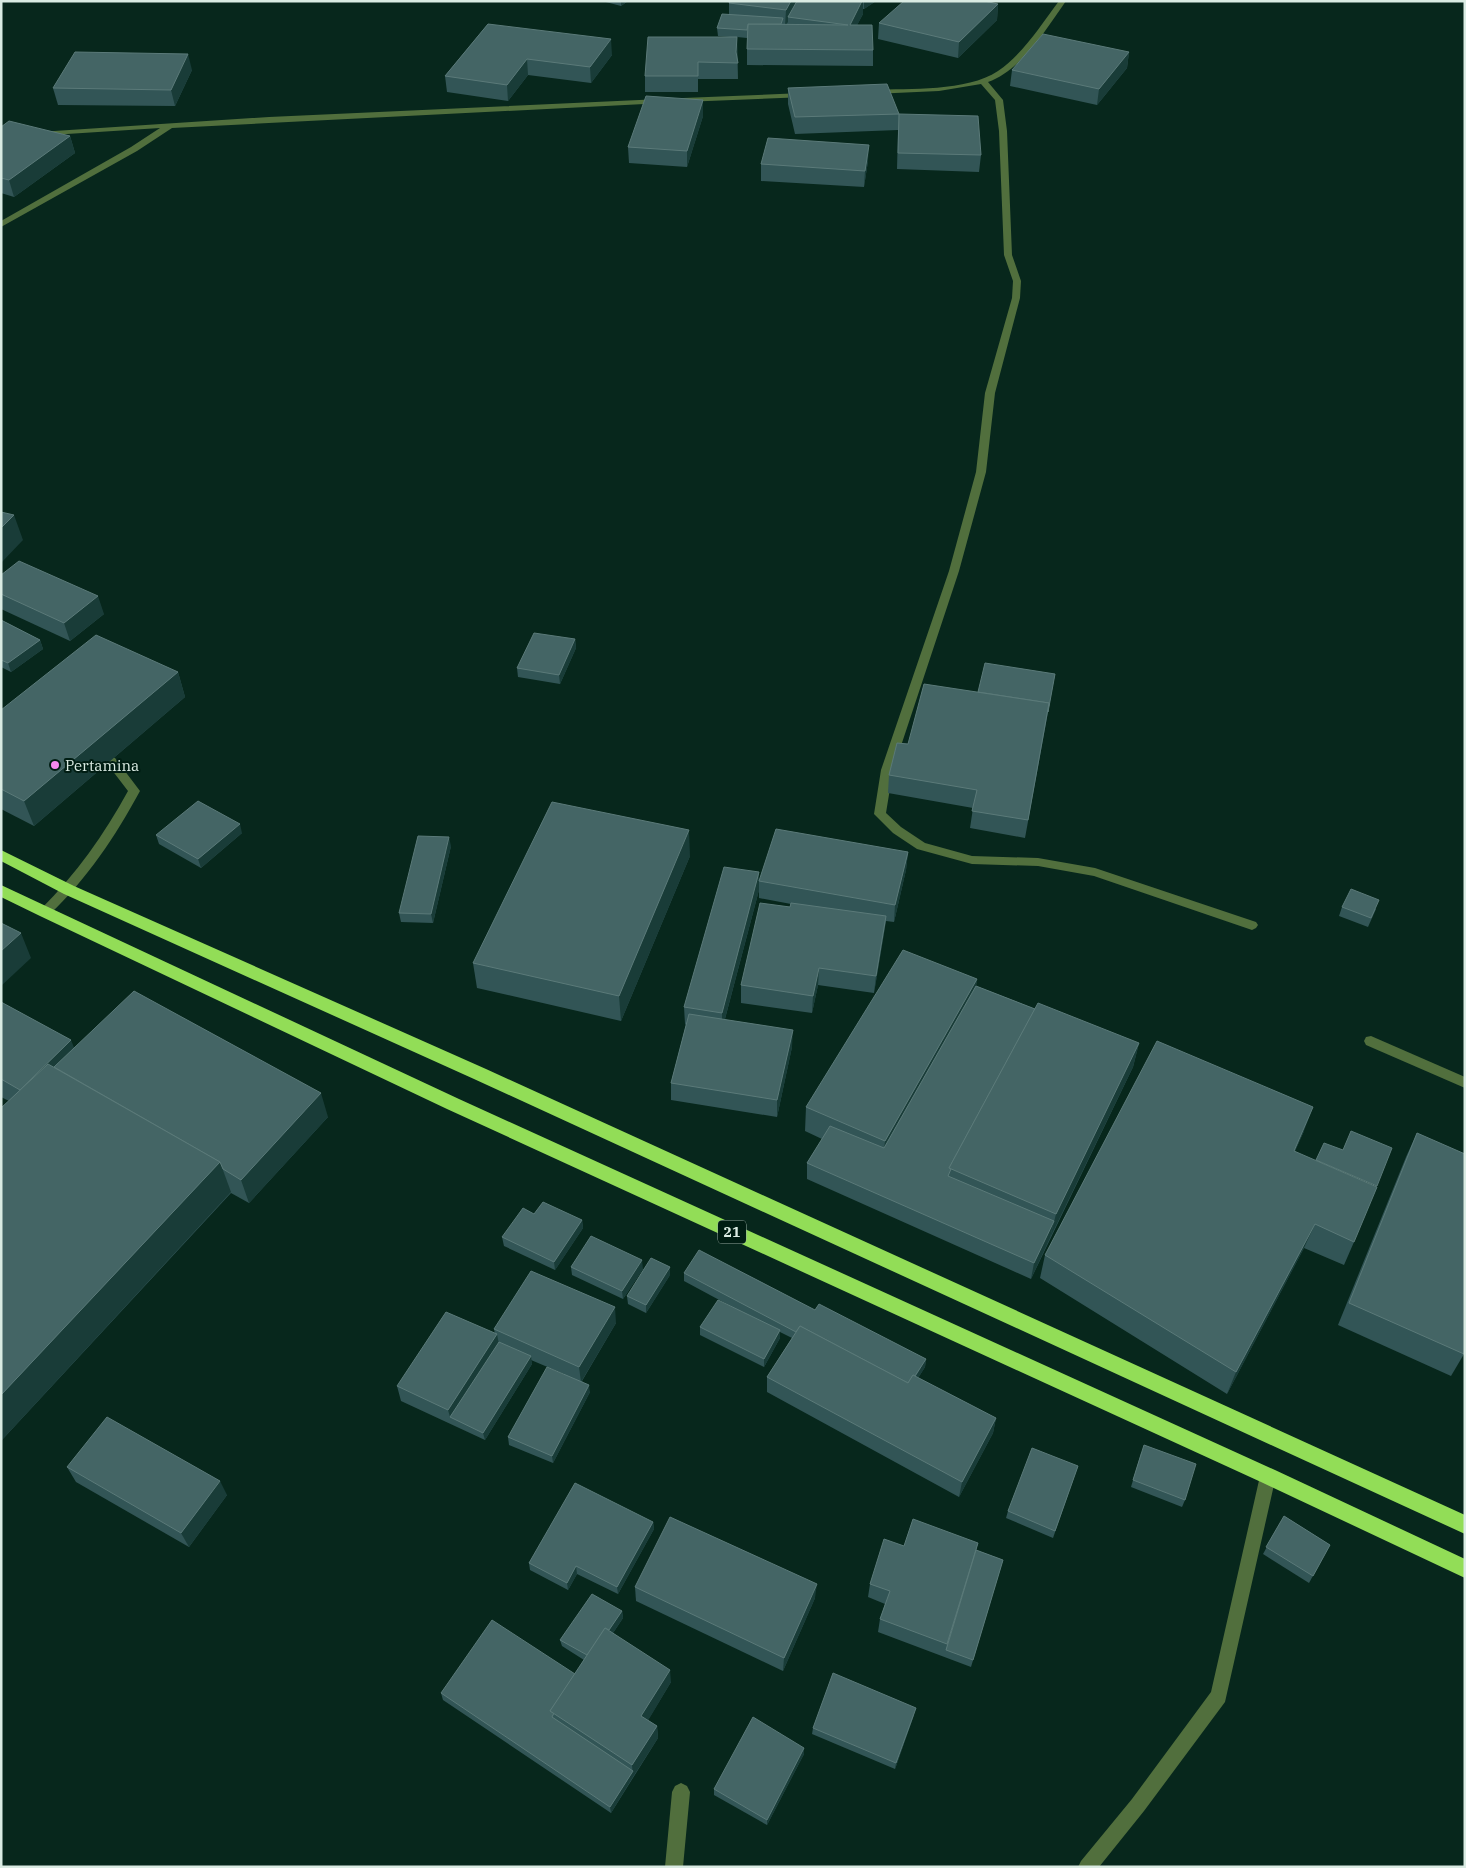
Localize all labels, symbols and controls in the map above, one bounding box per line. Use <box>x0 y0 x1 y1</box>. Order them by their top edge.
place label: Pertamina <box>65 756 139 775</box>
marker: Pertamina <box>49 759 61 771</box>
road number: 21 <box>718 1220 746 1244</box>

